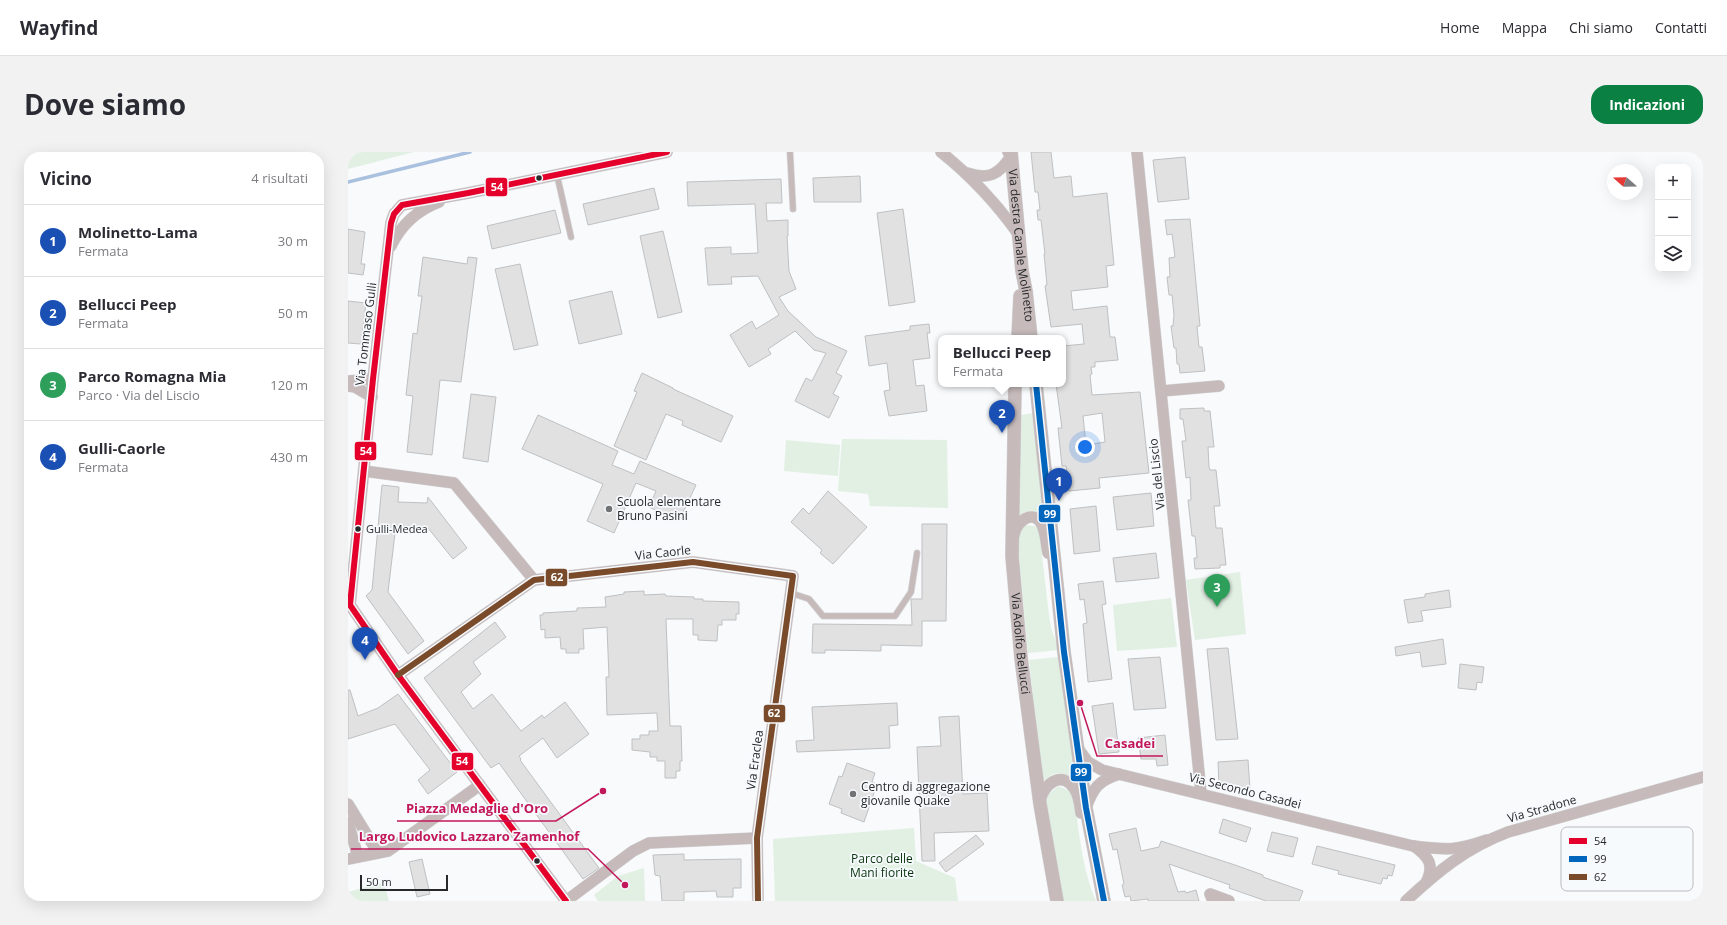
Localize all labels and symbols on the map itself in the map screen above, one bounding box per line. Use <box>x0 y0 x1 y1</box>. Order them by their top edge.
north arrow <box>1607 164 1643 200</box>
street label: Via destra Canale Molinetto <box>1005 168 1038 323</box>
unlabelled marker <box>534 173 544 183</box>
line badge: 54 <box>485 177 508 197</box>
text: 54 <box>491 179 504 194</box>
street label: Via Tommaso Gulli <box>351 281 380 387</box>
pin: 2 <box>989 400 1015 433</box>
your location <box>1075 437 1095 457</box>
street label: Via del Liscio <box>1144 438 1169 510</box>
line badge: 54 <box>354 441 377 461</box>
text: 54 <box>360 443 373 458</box>
pin: 1 <box>1046 468 1072 501</box>
place label: Scuola elementare Bruno Pasini <box>617 493 721 524</box>
marker: Scuola elementare Bruno Pasini <box>604 504 614 514</box>
line badge: 99 <box>1038 504 1061 523</box>
text: 99 <box>1044 506 1056 521</box>
place label: Gulli-Medea <box>366 521 428 536</box>
marker: Gulli-Medea <box>353 524 363 534</box>
street label: Via Caorle <box>634 541 692 564</box>
line badge: 62 <box>545 568 568 587</box>
text: 62 <box>551 569 563 584</box>
pin: 3 <box>1204 574 1230 607</box>
street label: Via Adolfo Bellucci <box>1007 592 1035 695</box>
pin: 4 <box>352 627 378 660</box>
line badge: 62 <box>763 704 786 723</box>
text: 62 <box>768 705 780 720</box>
street label: Via Eraclea <box>742 729 767 791</box>
callout: Casadei <box>1097 731 1163 756</box>
text: Casadei <box>1105 734 1155 752</box>
line badge: 54 <box>451 752 474 771</box>
text: 54 <box>456 753 469 768</box>
line badge: 99 <box>1070 763 1092 782</box>
text: 99 <box>1075 764 1087 779</box>
street label: Via Secondo Casadei <box>1187 768 1303 813</box>
place label: Centro di aggregazione giovanile Quake <box>861 778 990 809</box>
marker: Centro di aggregazione giovanile Quake <box>848 789 858 799</box>
street label: Via Stradone <box>1505 790 1579 826</box>
callout: Piazza Medaglie d'Oro <box>397 796 556 821</box>
text: Piazza Medaglie d'Oro <box>406 799 548 817</box>
callout: Largo Ludovico Lazzaro Zamenhof <box>351 824 588 849</box>
text: Largo Ludovico Lazzaro Zamenhof <box>359 827 580 845</box>
legend <box>1561 827 1693 891</box>
text: 54 <box>1594 833 1607 848</box>
park label: Parco delle Mani fiorite <box>850 850 914 881</box>
text: 99 <box>1594 851 1607 866</box>
unlabelled marker <box>532 856 542 866</box>
text: 62 <box>1594 869 1607 884</box>
scale bar <box>360 873 448 892</box>

